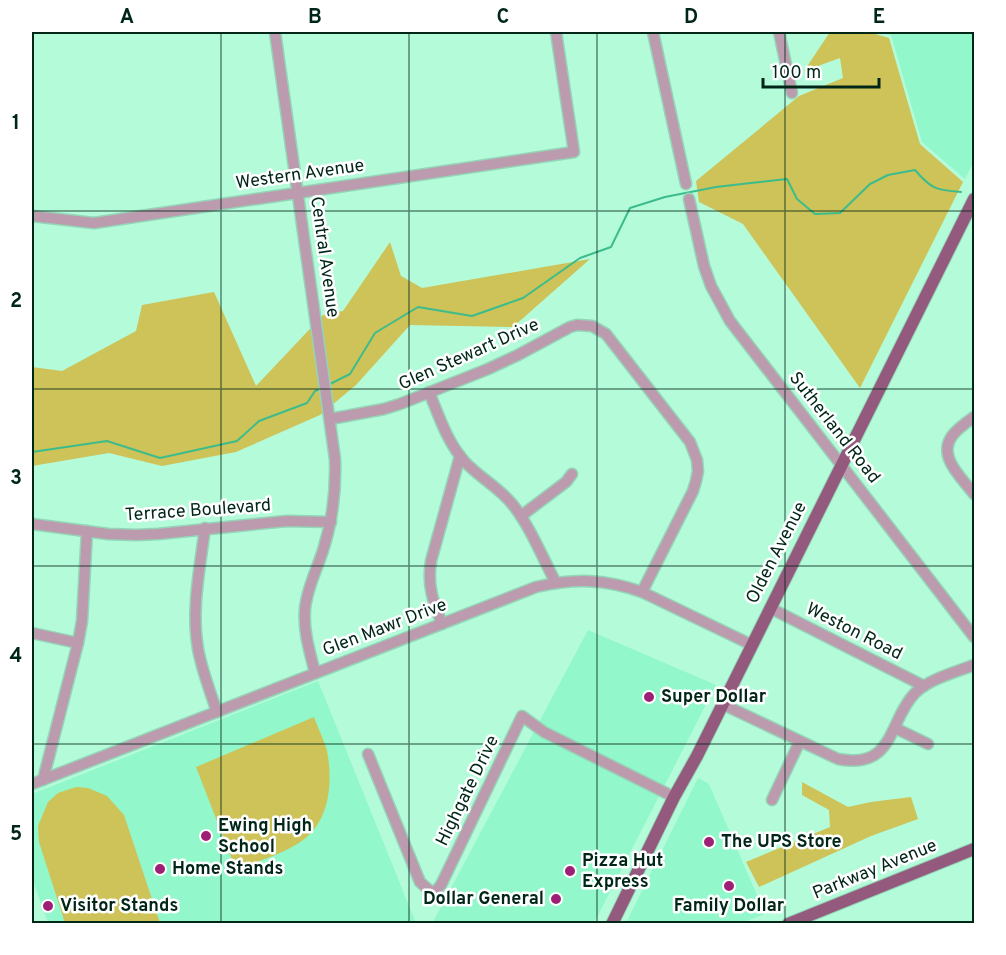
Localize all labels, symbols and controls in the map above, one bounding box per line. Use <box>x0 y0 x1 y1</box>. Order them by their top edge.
text: A <box>120 5 134 31</box>
text: B <box>308 5 322 31</box>
text: C <box>497 5 509 31</box>
text: D <box>684 5 698 31</box>
text: E <box>873 5 885 31</box>
scale bar <box>763 51 878 89</box>
text: 100 m <box>772 62 821 85</box>
text: 1 <box>12 111 20 137</box>
street label: Western Avenue <box>234 155 366 195</box>
street label: Central Avenue <box>304 195 344 319</box>
text: 2 <box>10 289 22 315</box>
street label: Glen Stewart Drive <box>395 314 543 396</box>
street label: Sutherland Road <box>783 368 885 488</box>
text: 3 <box>10 466 22 492</box>
street label: Terrace Boulevard <box>124 494 272 528</box>
street label: Olden Avenue <box>741 498 813 608</box>
street label: Glen Mawr Drive <box>320 594 450 662</box>
street label: Weston Road <box>802 598 906 666</box>
text: 4 <box>10 644 22 670</box>
place label: Super Dollar <box>661 686 767 709</box>
marker: Super Dollar <box>642 690 656 704</box>
street label: Highgate Drive <box>431 732 505 850</box>
place label: Ewing High School <box>218 815 312 859</box>
text: 5 <box>10 822 22 848</box>
marker: Ewing High School <box>199 829 213 843</box>
place label: The UPS Store <box>721 831 842 854</box>
marker: The UPS Store <box>702 835 716 849</box>
street label: Parkway Avenue <box>809 835 941 905</box>
place label: Pizza Hut Express <box>582 850 663 894</box>
place label: Home Stands <box>172 858 283 881</box>
marker: Home Stands <box>153 862 167 876</box>
marker: Pizza Hut Express <box>563 864 577 878</box>
marker: Family Dollar <box>722 879 736 893</box>
place label: Dollar General <box>423 888 544 911</box>
marker: Dollar General <box>549 892 563 906</box>
place label: Visitor Stands <box>60 895 178 918</box>
place label: Family Dollar <box>674 895 785 918</box>
marker: Visitor Stands <box>41 899 55 913</box>

